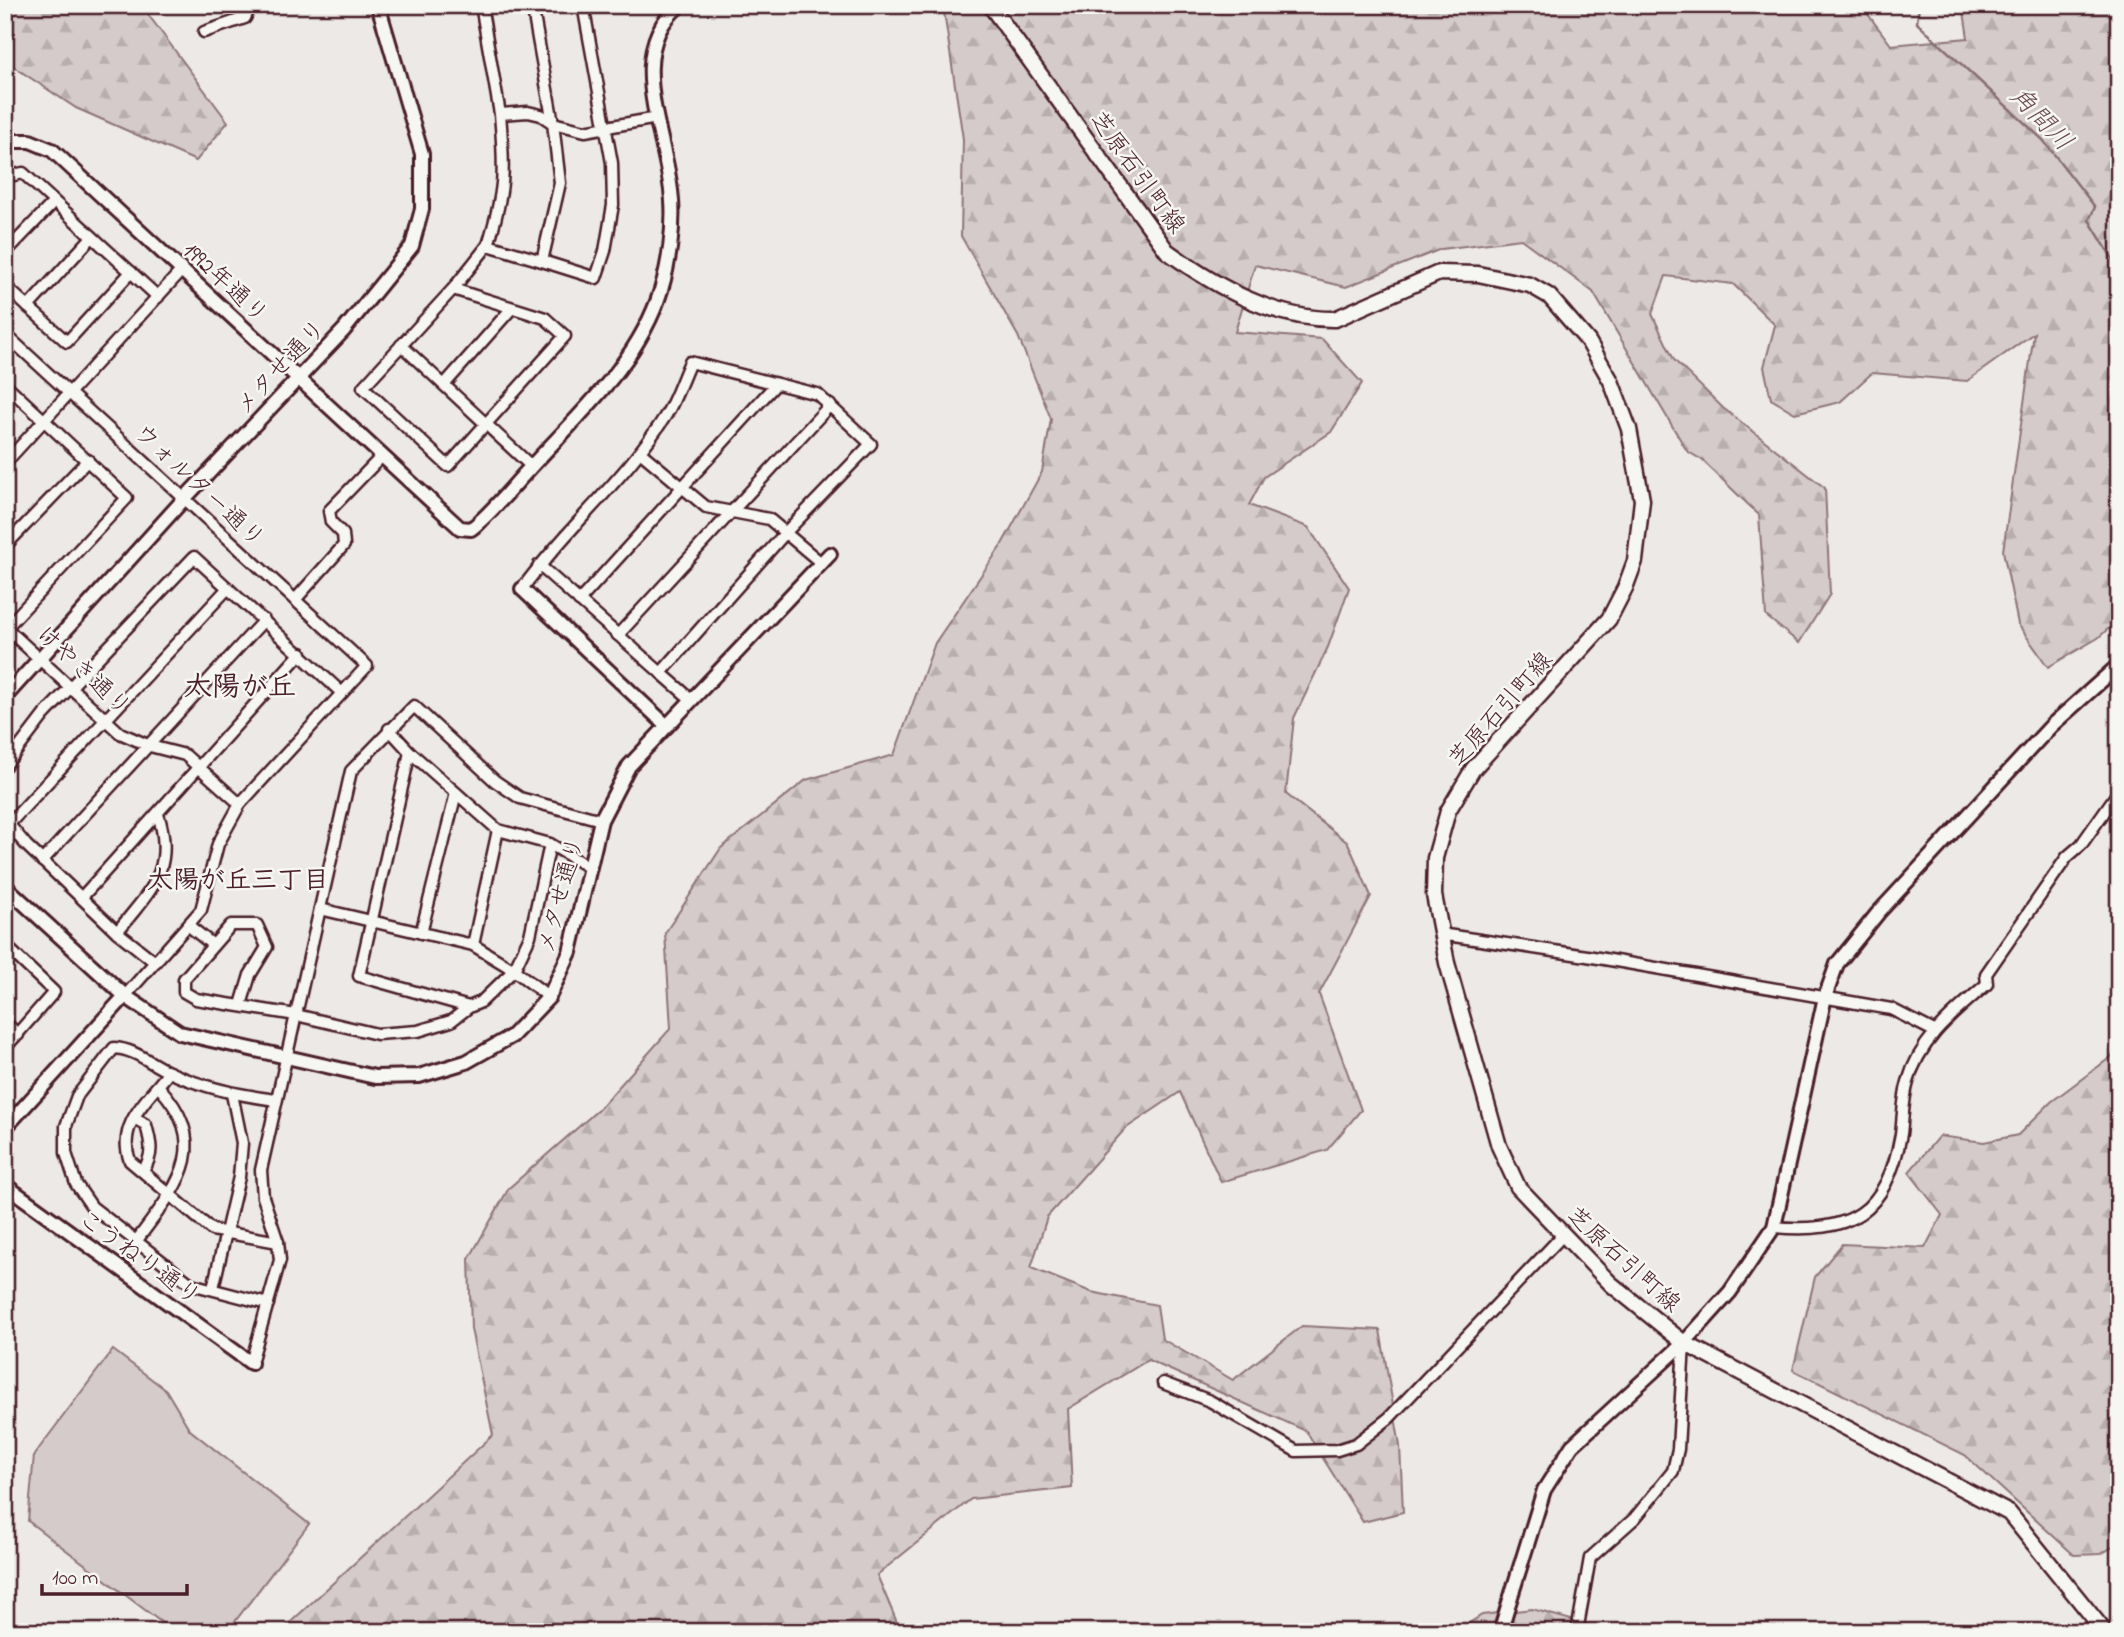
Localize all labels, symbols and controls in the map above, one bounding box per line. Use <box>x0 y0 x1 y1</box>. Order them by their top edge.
water label: 角間川 <box>1999 79 2081 161</box>
street label: 芝原石引町線 <box>1079 105 1192 242</box>
street label: 1992年通り <box>174 235 275 333</box>
street label: メタせ通り <box>228 313 336 425</box>
street label: ウォルター通り <box>125 417 272 557</box>
street label: けやき通り <box>26 618 138 726</box>
street label: 芝原石引町線 <box>1441 645 1562 776</box>
district label: 太陽が丘 <box>184 668 296 709</box>
street label: メタせ通り <box>530 833 595 958</box>
district label: 太陽が丘三丁目 <box>147 863 329 901</box>
street label: 芝原石引町線 <box>1557 1200 1688 1322</box>
street label: こうねり通り <box>70 1203 207 1316</box>
scale bar <box>42 1553 187 1597</box>
text: 100 m <box>52 1564 98 1594</box>

